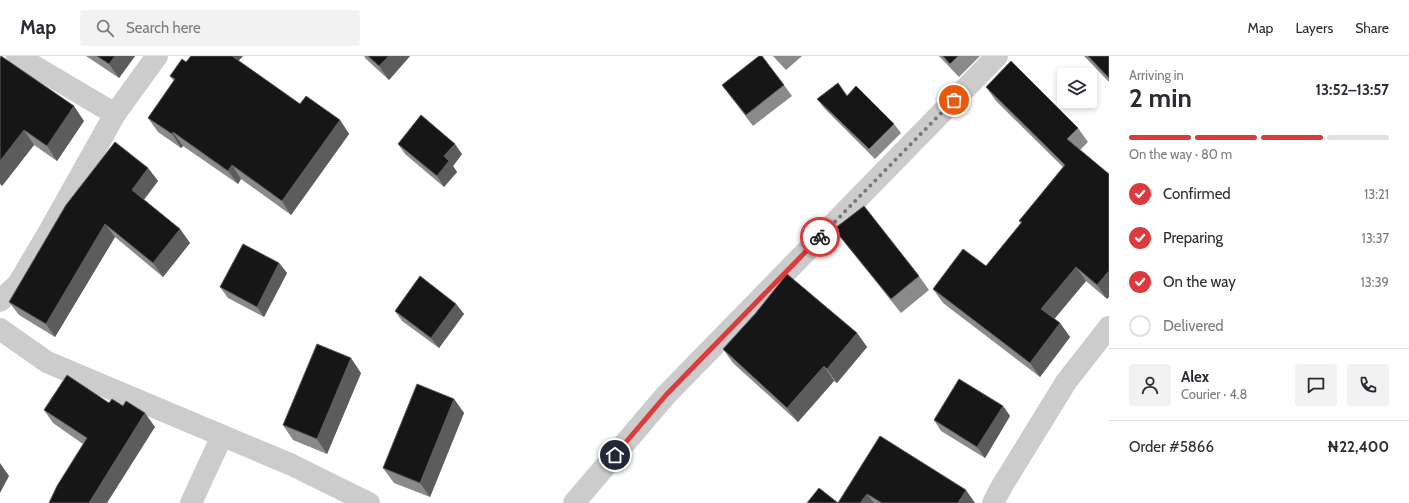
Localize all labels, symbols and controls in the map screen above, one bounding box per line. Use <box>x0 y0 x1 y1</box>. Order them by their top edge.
search box <box>80 10 360 46</box>
text: Map <box>20 16 56 39</box>
icon: search <box>94 17 116 39</box>
text: Search here <box>126 19 201 37</box>
text: Map <box>1248 19 1273 37</box>
text: Layers <box>1295 19 1333 37</box>
text: Share <box>1355 19 1389 37</box>
text: Arriving in <box>1129 67 1184 83</box>
map controls <box>1057 68 1097 108</box>
button: layers <box>1057 68 1097 108</box>
text: 13:52–13:57 <box>1315 81 1389 99</box>
text: 2 min <box>1129 82 1192 114</box>
pin <box>937 83 971 117</box>
icon: bag <box>943 89 965 111</box>
text: On the way · 80 m <box>1129 146 1232 162</box>
icon: check <box>1129 183 1151 205</box>
text: Confirmed <box>1163 185 1231 203</box>
text: 13:21 <box>1364 186 1389 202</box>
courier <box>800 217 840 257</box>
icon: bike <box>809 226 831 248</box>
icon: check <box>1129 227 1151 249</box>
text: Preparing <box>1163 229 1223 247</box>
text: 13:37 <box>1361 230 1389 246</box>
icon: check <box>1129 271 1151 293</box>
text: On the way <box>1163 273 1236 291</box>
text: 13:39 <box>1361 274 1389 290</box>
text: Delivered <box>1163 317 1224 335</box>
button: person <box>1129 364 1171 406</box>
button: chat <box>1295 364 1337 406</box>
button: phone <box>1347 364 1389 406</box>
text: Alex <box>1181 368 1209 386</box>
text: Courier · 4.8 <box>1181 386 1247 402</box>
pin <box>598 438 632 472</box>
text: Order #5866 <box>1129 438 1214 456</box>
text: ₦22,400 <box>1327 438 1389 456</box>
icon: home <box>604 444 626 466</box>

